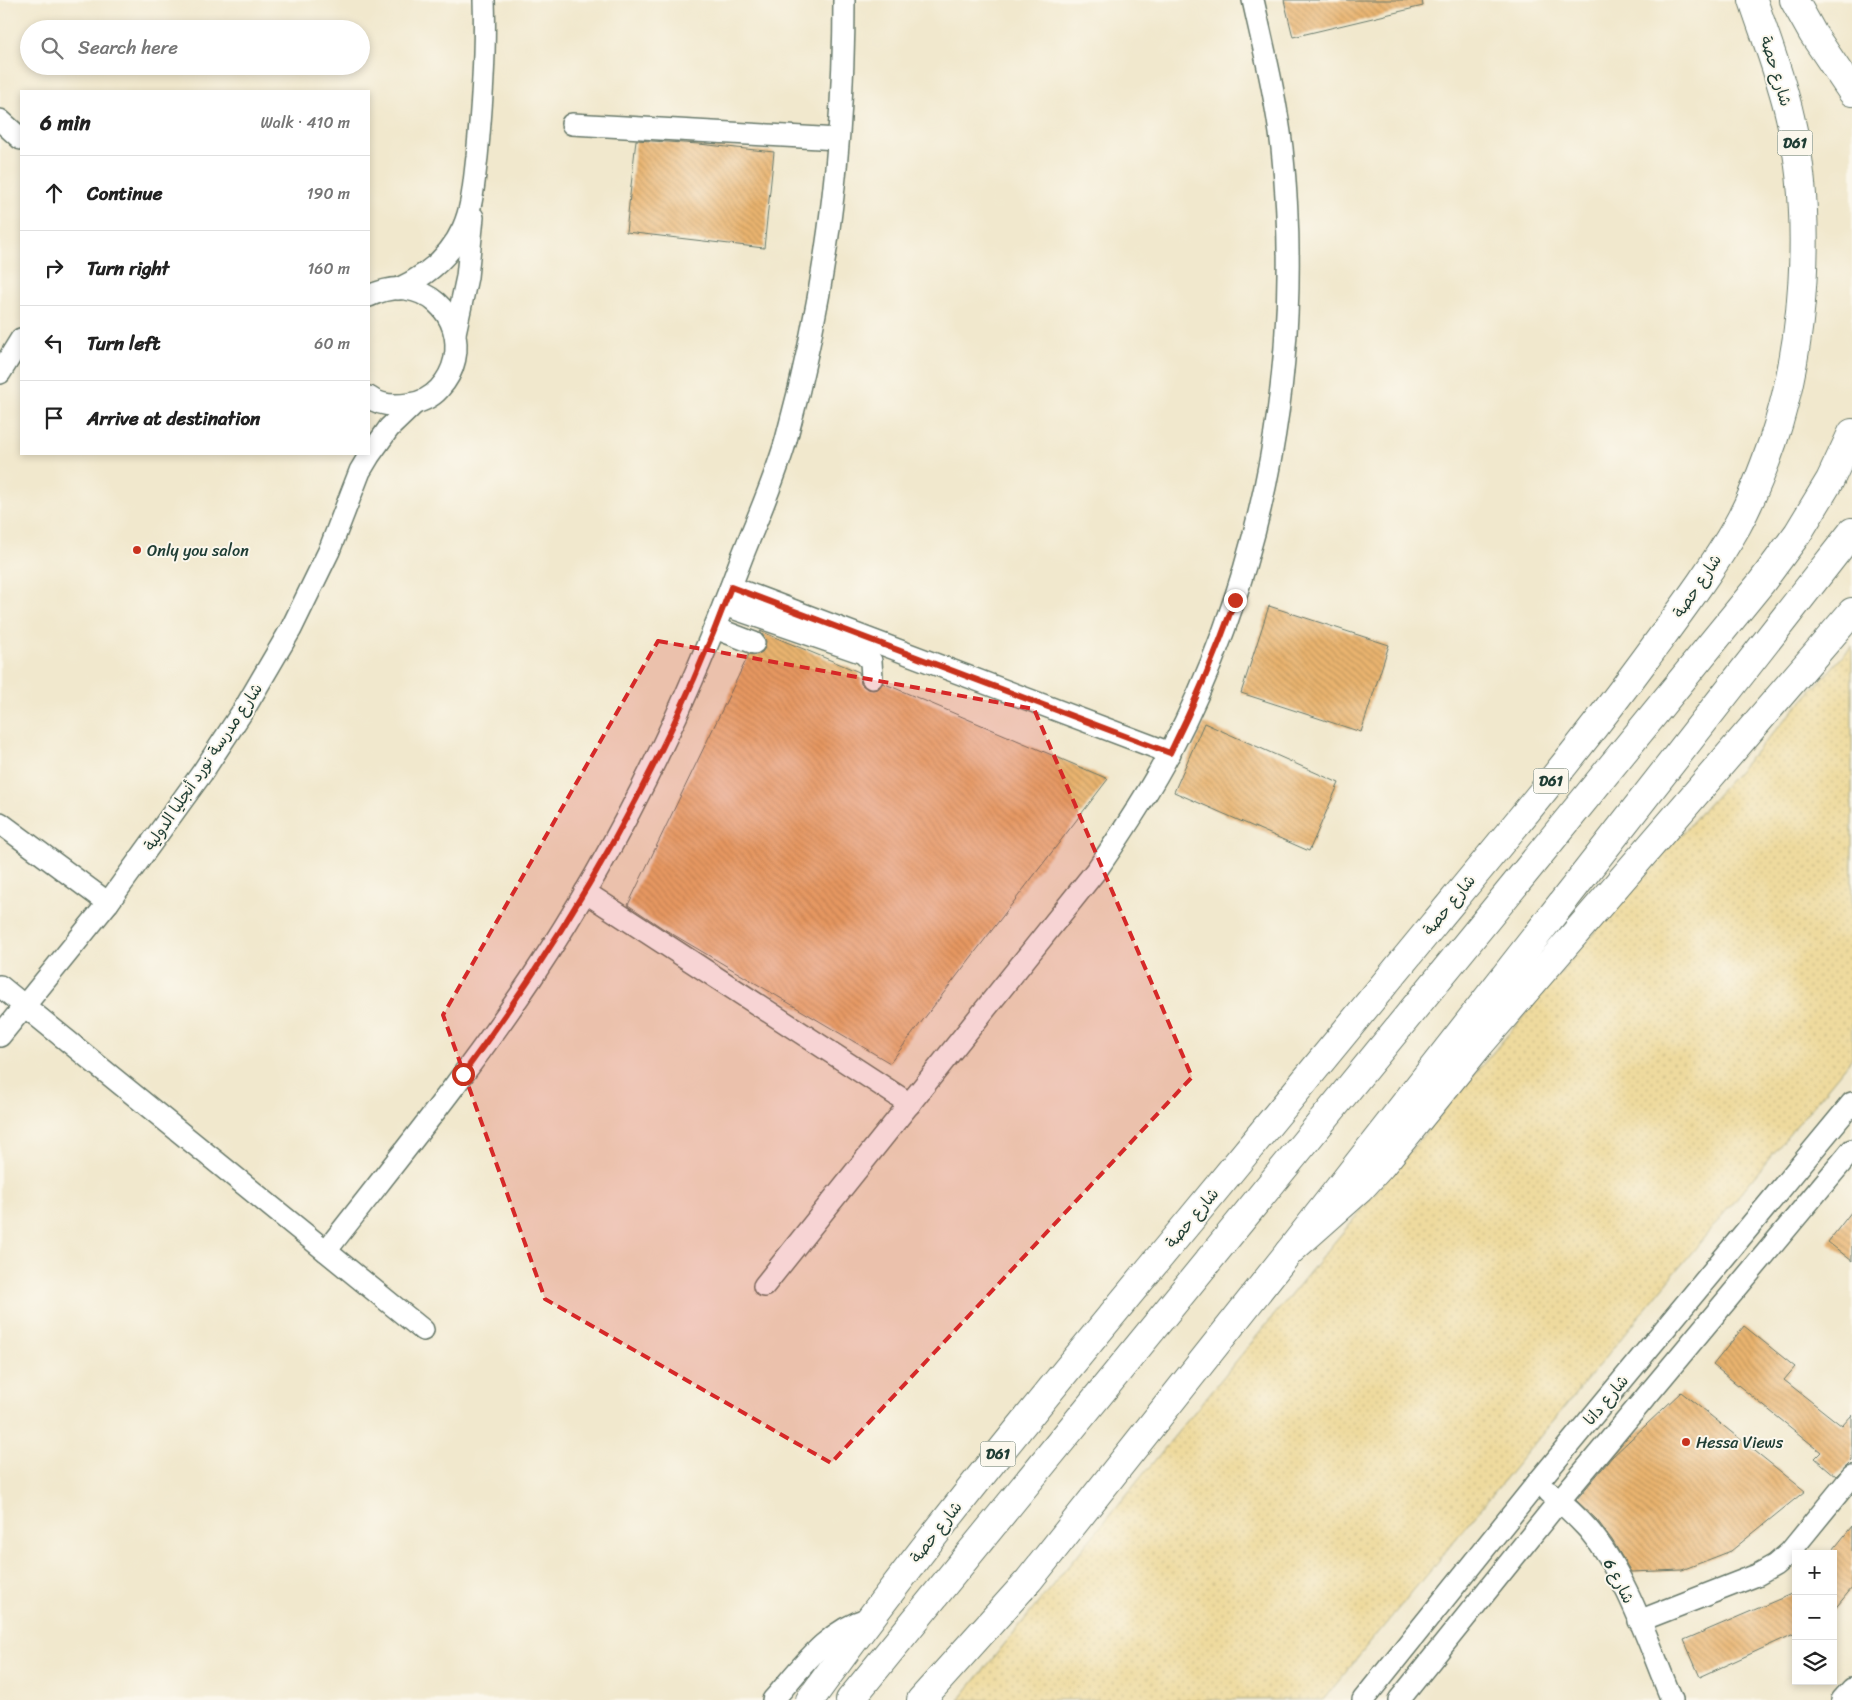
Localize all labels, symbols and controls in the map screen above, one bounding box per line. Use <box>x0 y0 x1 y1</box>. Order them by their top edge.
search box <box>20 20 370 75</box>
text: Search here <box>78 31 178 64</box>
street label: شارع حصة <box>1752 32 1800 110</box>
icon: search <box>38 34 66 62</box>
text: 6 min <box>40 104 91 142</box>
text: Walk · 410 m <box>261 108 350 137</box>
road number: D61 <box>1778 130 1812 156</box>
text: Continue <box>87 177 163 210</box>
icon: ahead <box>40 179 68 207</box>
text: 190 m <box>307 179 350 208</box>
text: Turn right <box>87 252 169 285</box>
icon: right <box>40 254 68 282</box>
text: 160 m <box>307 254 350 283</box>
text: Turn left <box>87 327 160 360</box>
icon: left <box>40 329 68 357</box>
text: 60 m <box>314 329 350 358</box>
text: Arrive at destination <box>87 402 260 435</box>
icon: arrive <box>40 404 68 432</box>
place label: Only you salon <box>147 536 249 565</box>
marker: Only you salon <box>131 544 143 556</box>
street label: شارع حصة <box>1665 548 1729 624</box>
route end <box>1224 589 1247 612</box>
street label: شارع مدرسة نورد أنجليا الدولية <box>136 677 270 857</box>
road number: D61 <box>1534 768 1568 794</box>
street label: شارع حصة <box>1415 868 1483 942</box>
route start <box>452 1063 475 1086</box>
street label: شارع حصة <box>1158 1181 1226 1255</box>
street label: شارع دانا <box>1576 1368 1636 1432</box>
place label: Hessa Views <box>1696 1428 1784 1457</box>
marker: Hessa Views <box>1680 1436 1692 1448</box>
road number: D61 <box>980 1442 1016 1466</box>
street label: شارع حصة <box>902 1495 970 1569</box>
map controls <box>1792 1550 1837 1685</box>
button: + <box>1792 1550 1837 1595</box>
street label: شارع 6 <box>1595 1553 1643 1609</box>
button: − <box>1792 1595 1837 1640</box>
button: layers <box>1792 1640 1837 1685</box>

